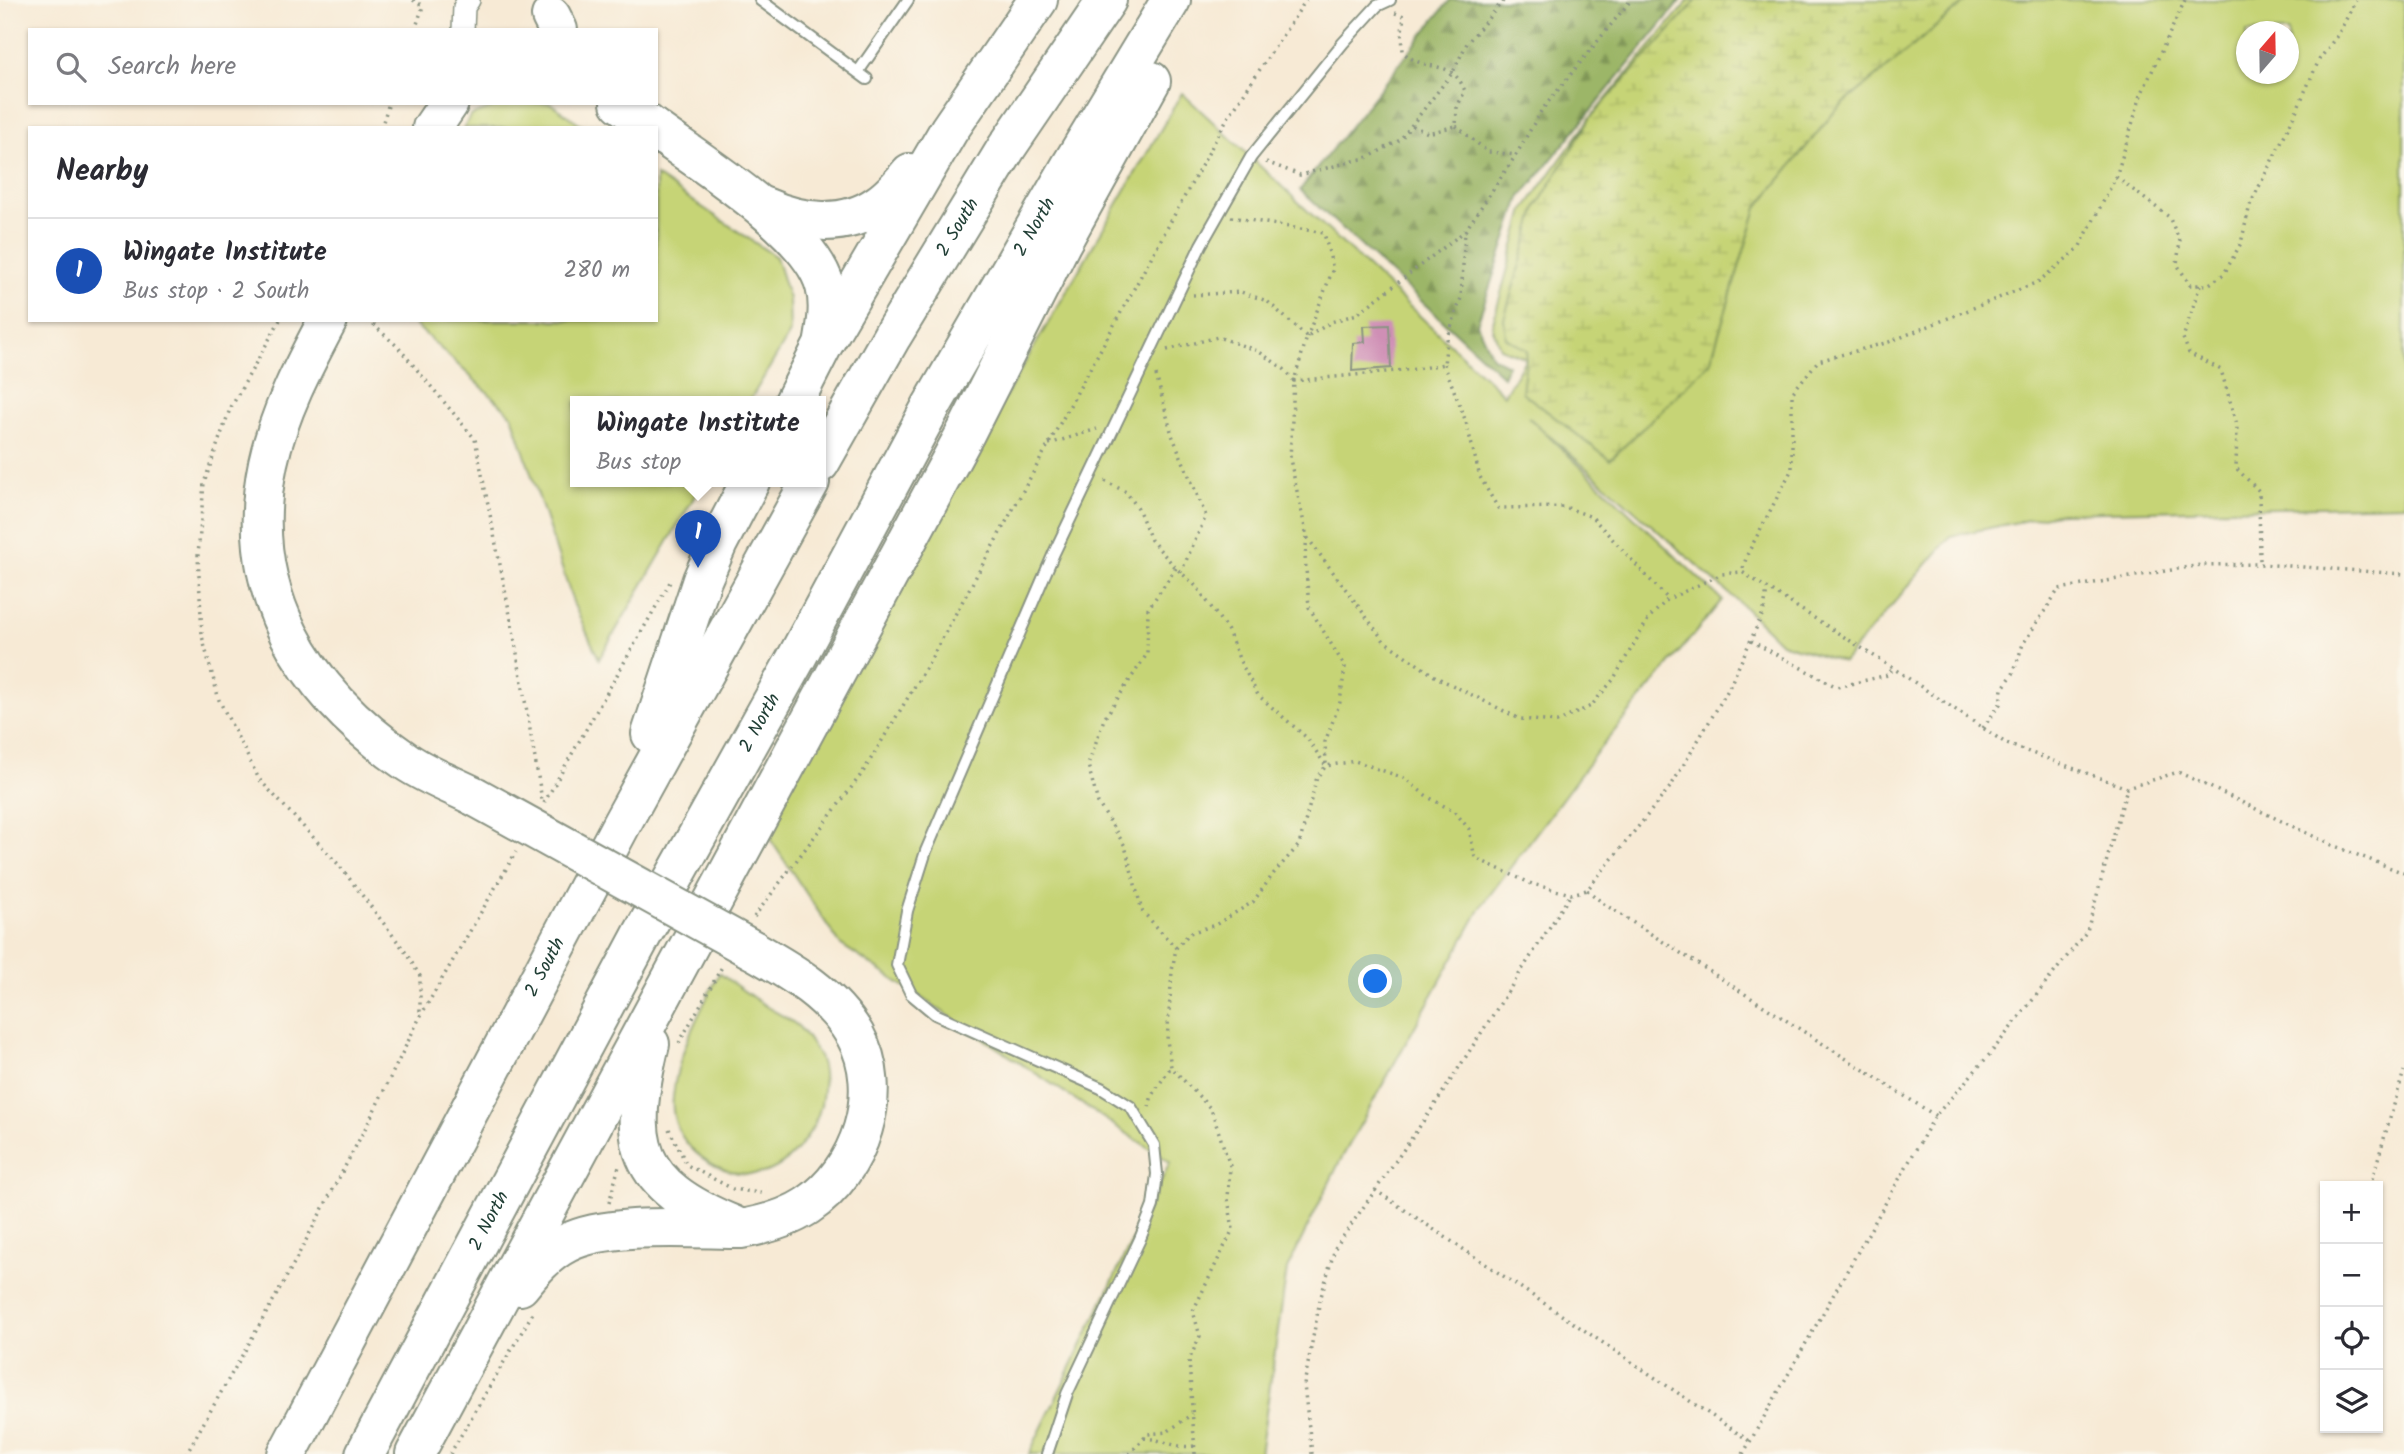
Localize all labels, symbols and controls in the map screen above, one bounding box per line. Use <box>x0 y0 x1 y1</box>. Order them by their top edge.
north arrow <box>2236 21 2299 84</box>
search box <box>28 28 658 105</box>
text: Search here <box>108 46 236 88</box>
icon: search <box>52 48 90 86</box>
text: Nearby <box>56 148 148 196</box>
street label: 2 South <box>929 192 987 263</box>
street label: 2 North <box>1006 192 1064 262</box>
text: Wingate Institute <box>123 232 327 274</box>
text: 1 <box>76 253 82 289</box>
text: 280 m <box>564 253 630 289</box>
text: Bus stop · 2 South <box>123 274 309 310</box>
popup <box>570 396 826 487</box>
text: Wingate Institute <box>596 403 800 445</box>
text: Bus stop <box>596 445 681 481</box>
pin: 1 <box>675 510 721 568</box>
street label: 2 North <box>732 688 789 758</box>
street label: 2 South <box>517 932 574 1003</box>
your location <box>1358 964 1392 998</box>
map controls <box>2320 1181 2383 1433</box>
button: + <box>2320 1181 2383 1244</box>
street label: 2 North <box>461 1186 518 1256</box>
button: − <box>2320 1244 2383 1307</box>
button: locate <box>2320 1307 2383 1370</box>
button: layers <box>2320 1370 2383 1433</box>

